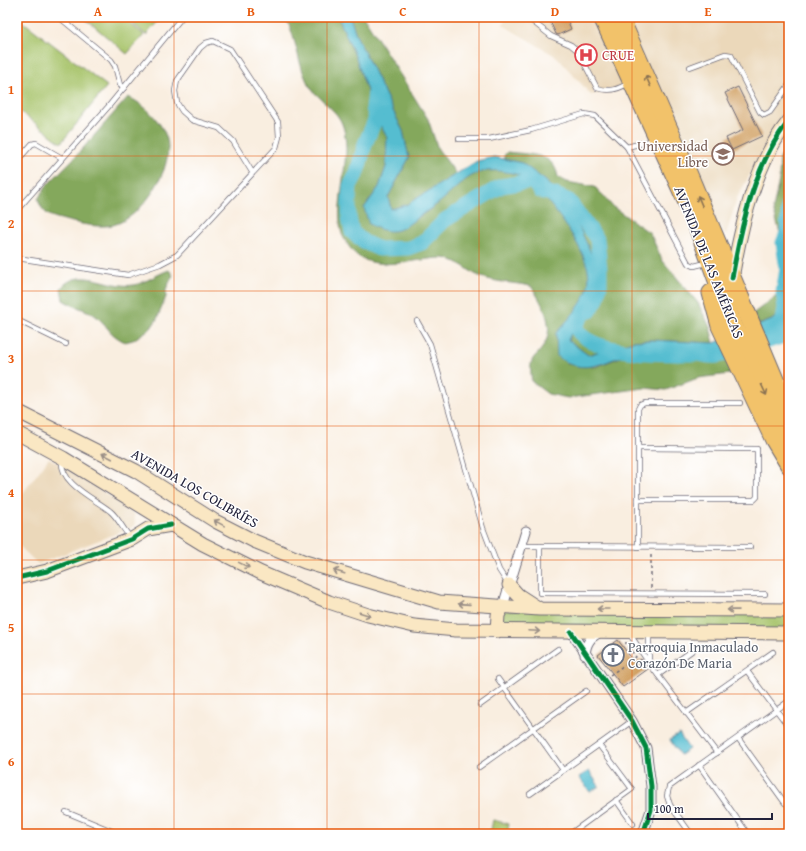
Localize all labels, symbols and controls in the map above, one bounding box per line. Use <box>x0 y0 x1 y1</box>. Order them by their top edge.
text: A <box>94 2 103 21</box>
text: B <box>247 2 255 21</box>
text: C <box>399 2 407 21</box>
text: D <box>551 2 559 21</box>
text: E <box>705 2 712 21</box>
hospital icon: CRUE <box>573 42 599 68</box>
place label: CRUE <box>602 45 634 65</box>
one-way arrow <box>644 76 651 88</box>
text: 1 <box>8 80 14 99</box>
place label: Universidad Libre <box>637 136 709 172</box>
school or university icon: Universidad Libre <box>710 141 736 167</box>
street label: AVENIDA DE LAS AMÉRICAS <box>669 183 749 341</box>
one-way arrow <box>695 195 703 207</box>
text: 2 <box>8 214 15 233</box>
text: 3 <box>8 349 14 368</box>
one-way arrow <box>761 384 768 396</box>
street label: AVENIDA LOS COLIBRÍES <box>128 443 262 533</box>
one-way arrow <box>102 452 114 459</box>
text: 4 <box>8 483 15 502</box>
one-way arrow <box>213 518 225 526</box>
one-way arrow <box>238 562 250 569</box>
one-way arrow <box>332 568 345 575</box>
one-way arrow <box>458 601 471 608</box>
one-way arrow <box>597 605 610 613</box>
one-way arrow <box>727 606 740 614</box>
one-way arrow <box>358 611 371 618</box>
text: 5 <box>8 618 15 637</box>
one-way arrow <box>527 628 540 635</box>
place label: Parroquia Inmaculado Corazón De Maria <box>628 637 758 673</box>
church icon: Parroquia Inmaculado Corazón De Maria <box>600 642 626 668</box>
text: 6 <box>8 752 15 771</box>
scale bar <box>648 795 772 821</box>
text: 100 m <box>654 800 684 817</box>

